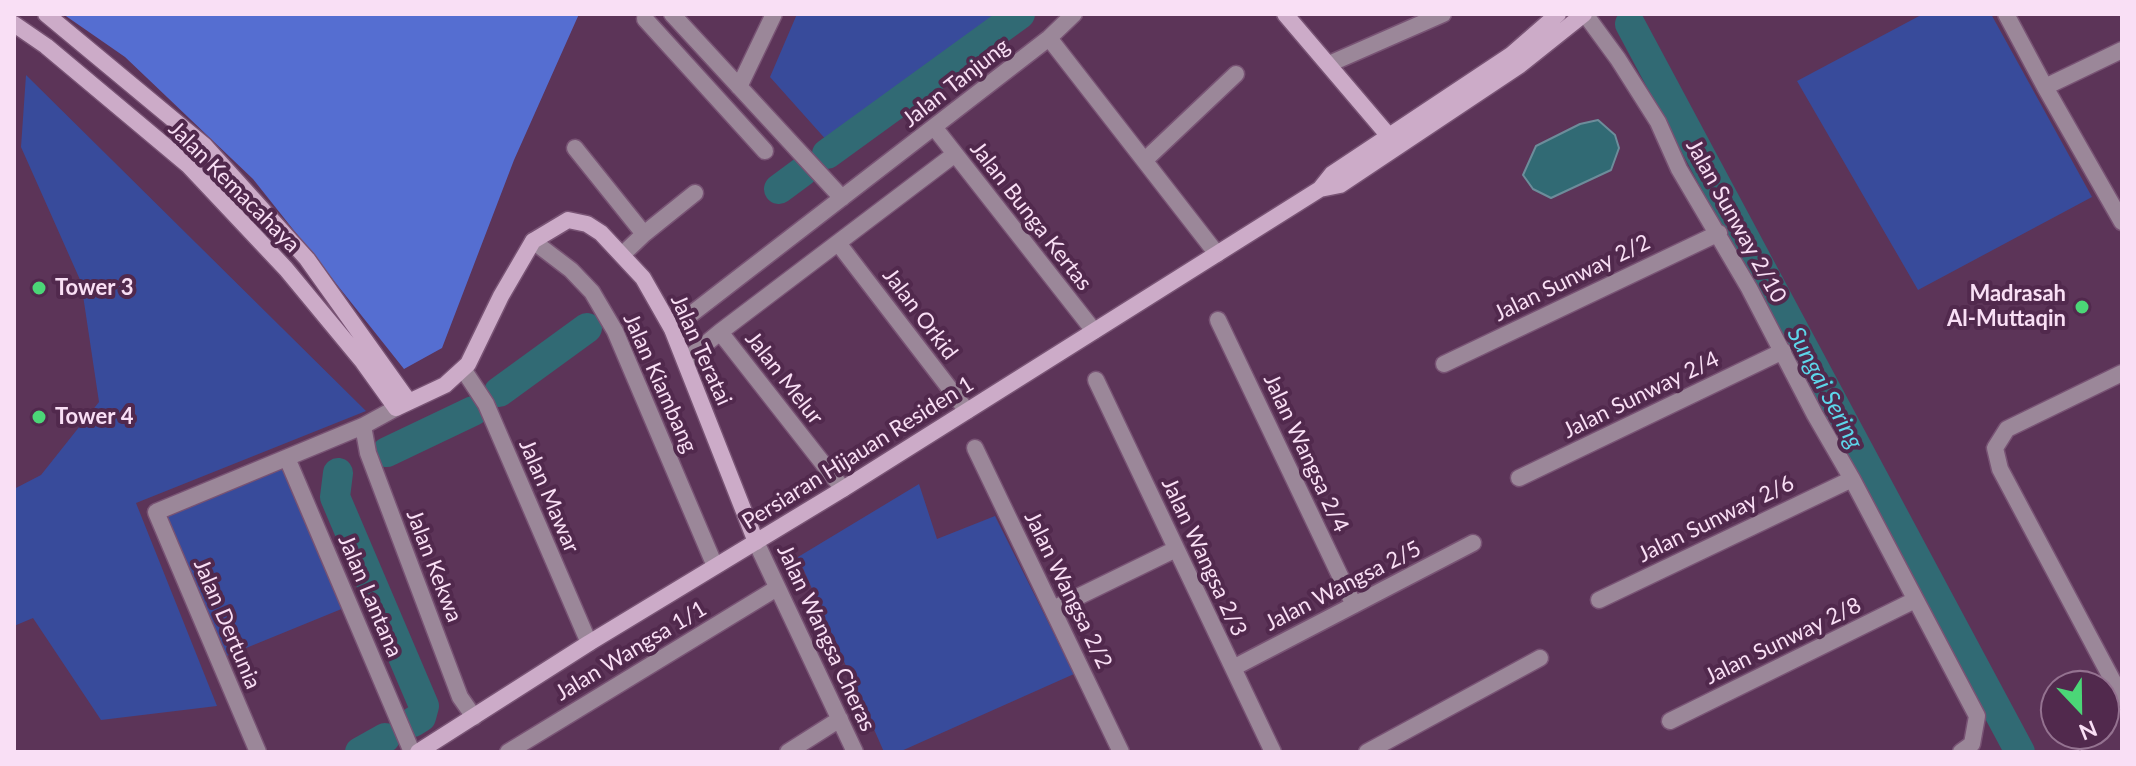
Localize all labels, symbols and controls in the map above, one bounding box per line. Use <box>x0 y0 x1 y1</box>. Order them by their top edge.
street label: Jalan Tanjung <box>897 33 1015 133</box>
street label: Jalan Kemacahaya <box>163 116 305 258</box>
street label: Jalan Sunway 2/10 <box>1680 135 1792 307</box>
street label: Jalan Bunga Kertas <box>965 136 1097 296</box>
street label: Jalan Sunway 2/2 <box>1490 229 1654 327</box>
street label: Jalan Orkid <box>877 263 963 365</box>
place label: Tower 3 <box>55 275 134 301</box>
marker: Tower 3 <box>30 279 48 297</box>
place label: Madrasah Al-Muttaqin <box>1947 281 2066 332</box>
street label: Jalan Teratai <box>665 291 737 409</box>
marker: Madrasah Al-Muttaqin <box>2073 298 2091 316</box>
street label: Jalan Kiambang <box>618 309 702 457</box>
water label: Sungai Sering <box>1781 322 1869 454</box>
street label: Jalan Melur <box>739 326 829 430</box>
street label: Jalan Sunway 2/4 <box>1559 346 1723 444</box>
street label: Jalan Wangsa 2/4 <box>1258 370 1354 536</box>
street label: Persiaran Hijauan Residen 1 <box>737 371 979 535</box>
place label: Tower 4 <box>55 404 134 430</box>
marker: Tower 4 <box>30 408 48 426</box>
street label: Jalan Mawar <box>513 435 585 557</box>
street label: Jalan Sunway 2/6 <box>1634 470 1798 568</box>
street label: Jalan Wangsa 2/3 <box>1156 474 1252 640</box>
street label: Jalan Kekwa <box>400 506 468 626</box>
street label: Jalan Wangsa 2/2 <box>1019 507 1117 673</box>
street label: Jalan Lantana <box>332 531 408 661</box>
street label: Jalan Wangsa 2/5 <box>1261 535 1425 637</box>
street label: Jalan Wangsa Cheras <box>771 540 881 736</box>
street label: Jalan Dertunia <box>188 555 266 693</box>
street label: Jalan Sunway 2/8 <box>1701 592 1865 690</box>
street label: Jalan Wangsa 1/1 <box>551 596 711 706</box>
north arrow <box>2040 670 2120 750</box>
text: N <box>2076 715 2101 747</box>

